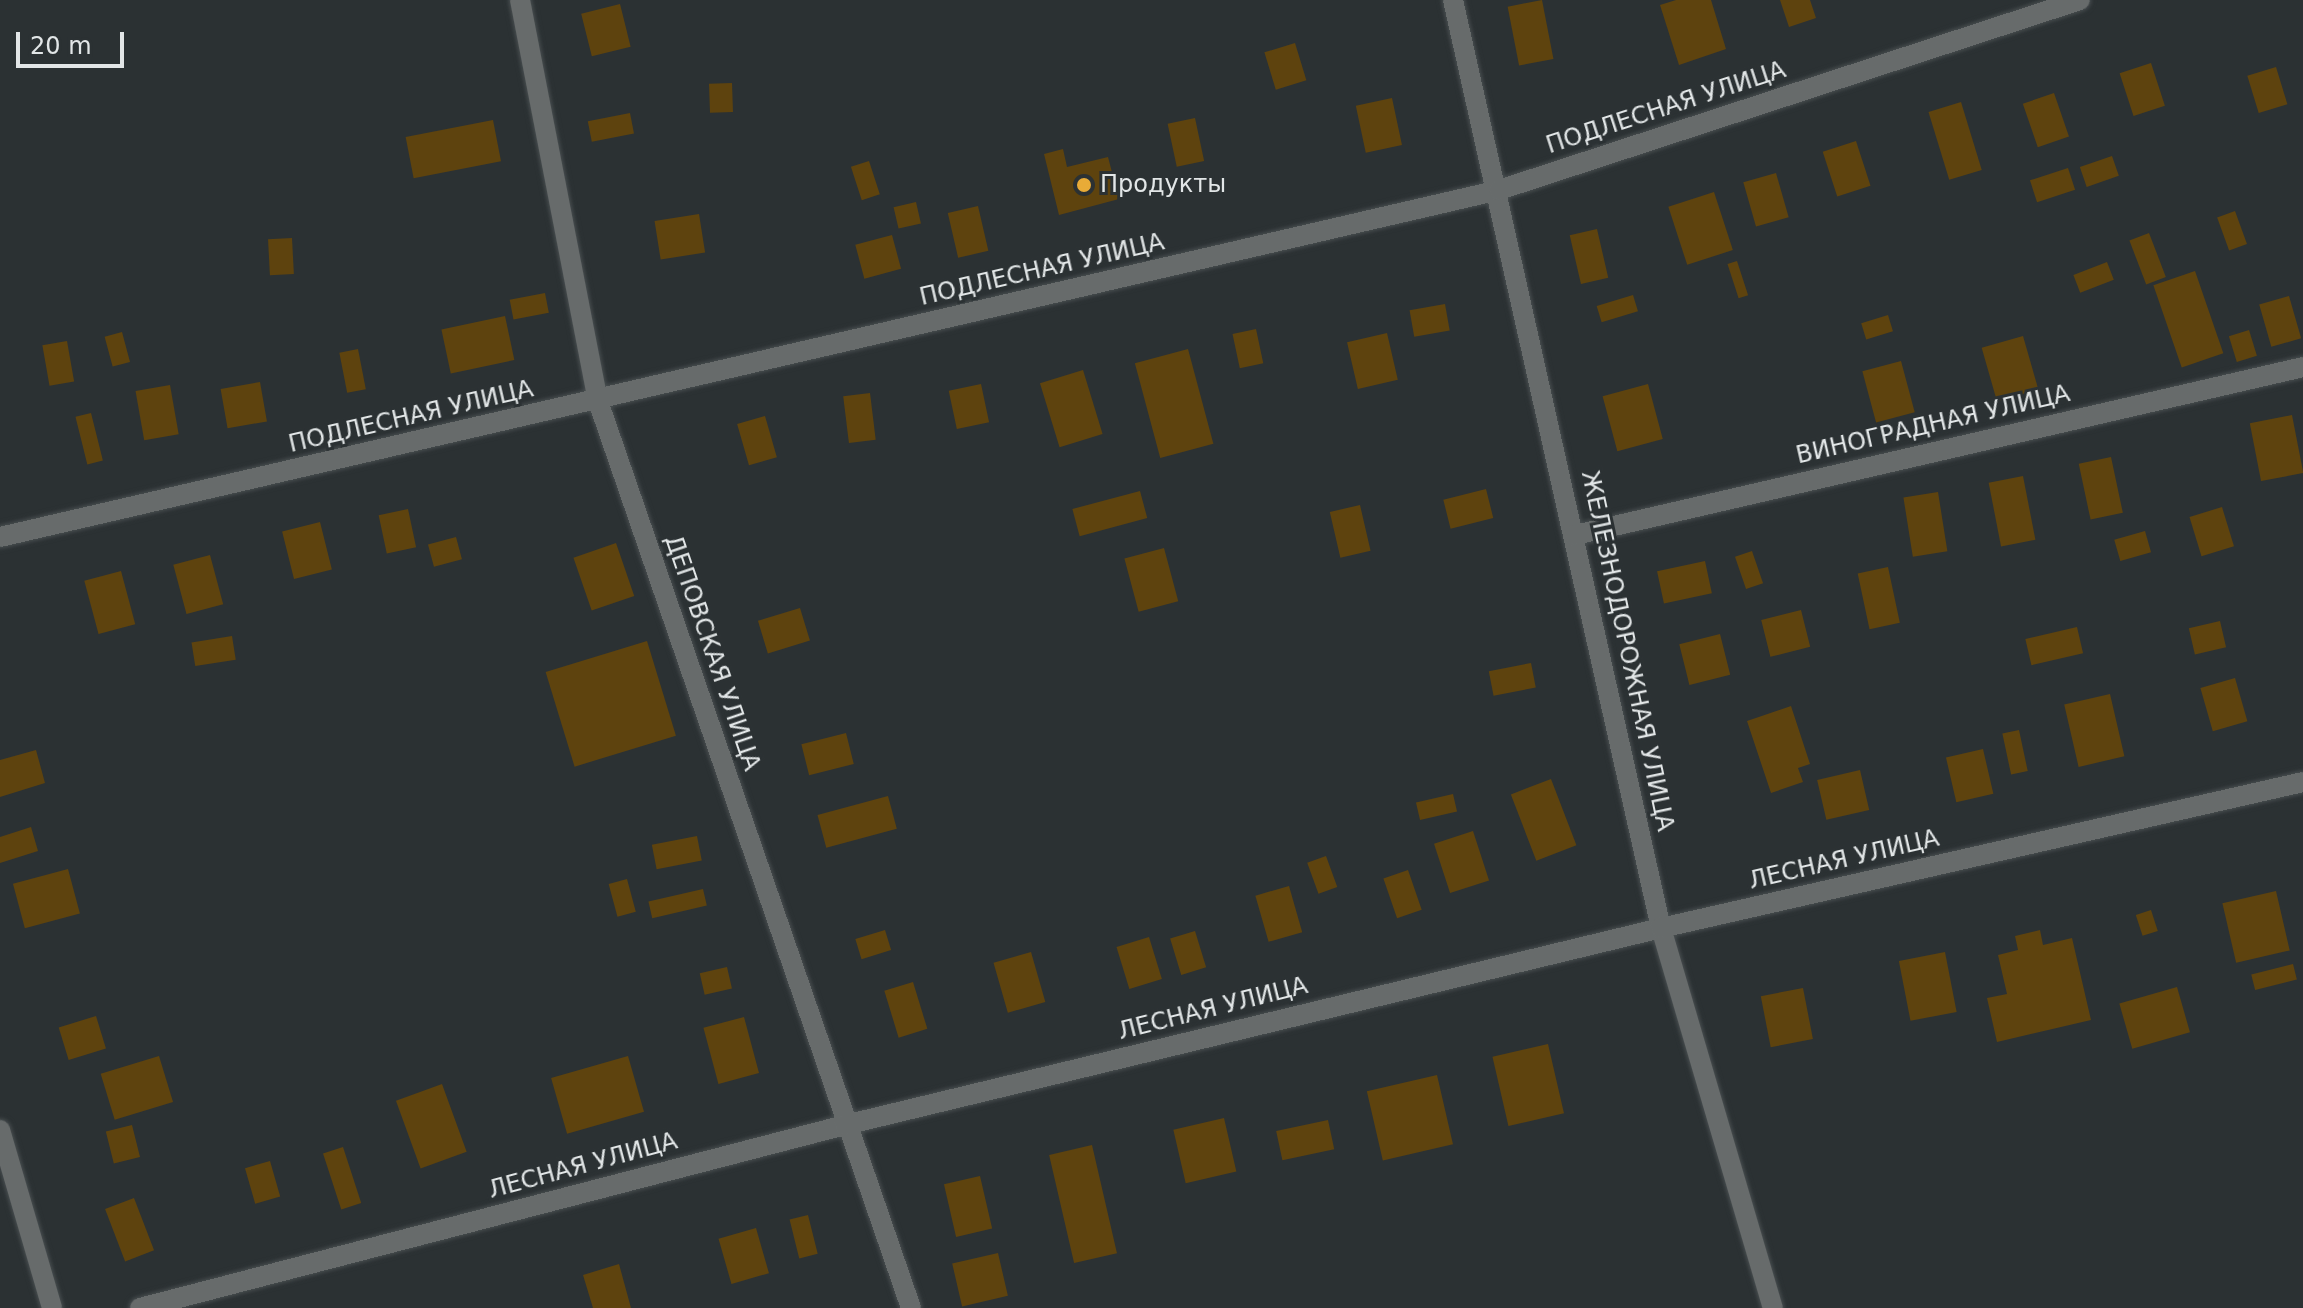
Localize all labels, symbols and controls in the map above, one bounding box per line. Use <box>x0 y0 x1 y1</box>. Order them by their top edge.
scale bar <box>20 16 128 66</box>
text: 20 m <box>30 32 92 60</box>
street label: ПОДЛЕСНАЯ УЛИЦА <box>1543 56 1789 160</box>
place label: Продукты <box>1100 171 1226 199</box>
marker: Продукты <box>1075 176 1093 194</box>
street label: ПОДЛЕСНАЯ УЛИЦА <box>917 228 1167 312</box>
street label: ПОДЛЕСНАЯ УЛИЦА <box>286 375 536 459</box>
street label: ВИНОГРАДНАЯ УЛИЦА <box>1793 379 2073 471</box>
street label: ЖЕЛЕЗНОДОРОЖНАЯ УЛИЦА <box>1575 468 1679 834</box>
street label: ДЕПОВСКАЯ УЛИЦА <box>658 531 766 775</box>
street label: ЛЕСНАЯ УЛИЦА <box>1746 824 1942 896</box>
street label: ЛЕСНАЯ УЛИЦА <box>1115 972 1311 1046</box>
street label: ЛЕСНАЯ УЛИЦА <box>485 1127 681 1205</box>

